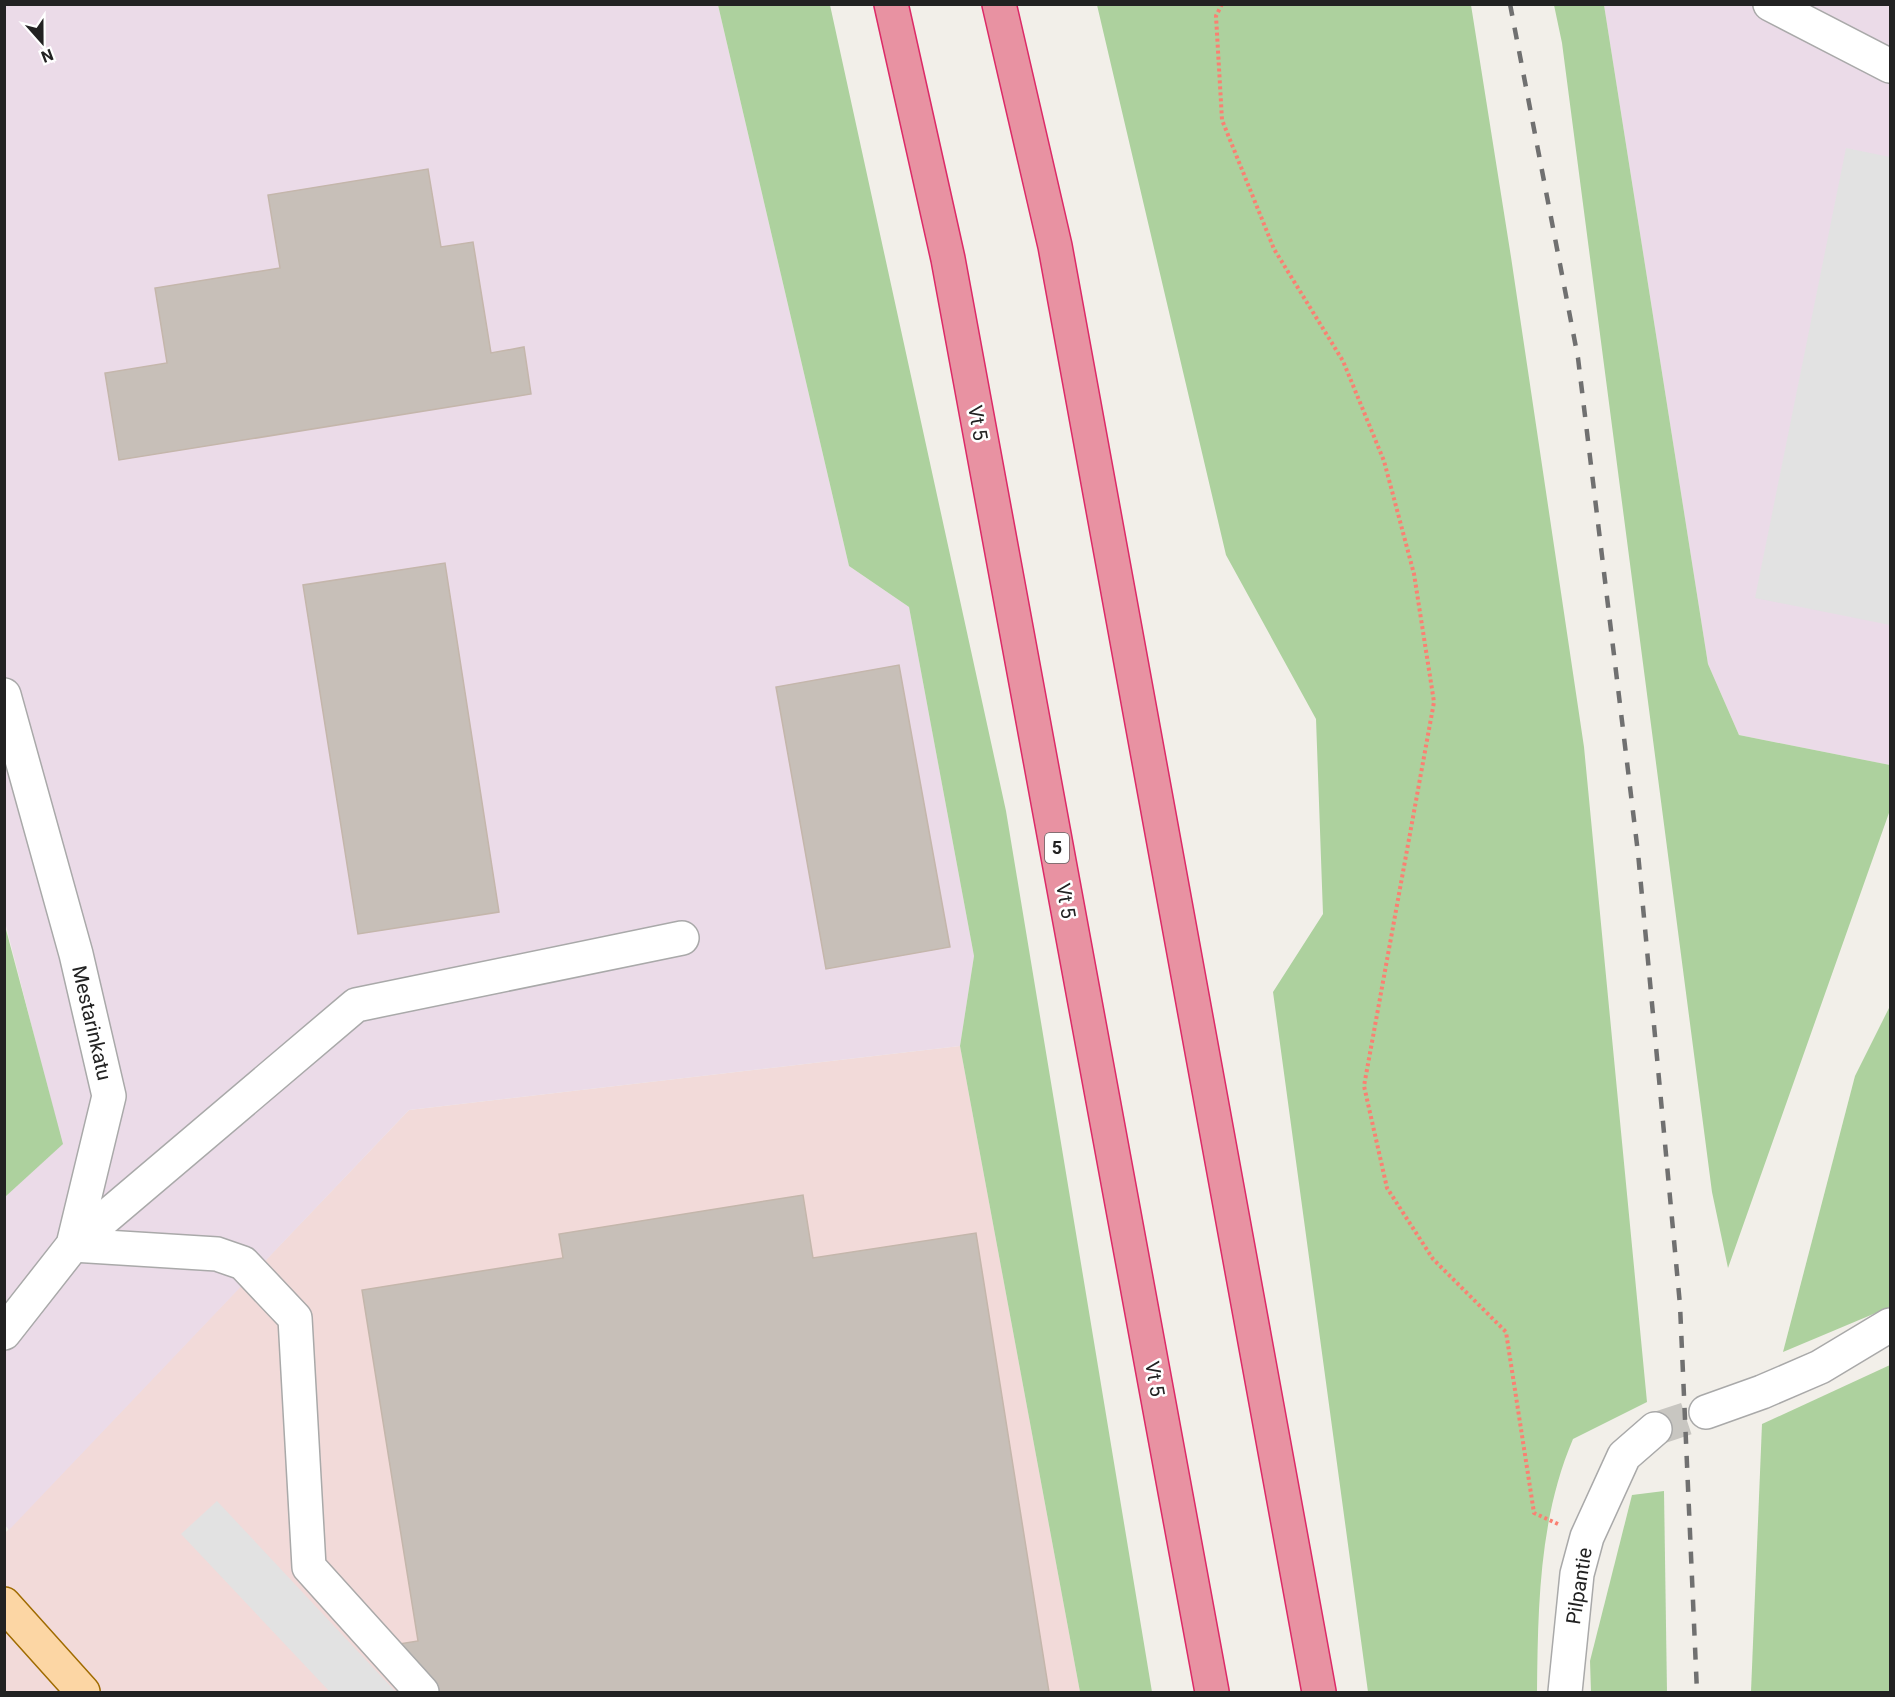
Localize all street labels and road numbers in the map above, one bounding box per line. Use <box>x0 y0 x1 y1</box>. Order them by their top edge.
street label: Vt 5 <box>963 403 993 443</box>
road number: 5 <box>1045 833 1069 863</box>
street label: Vt 5 <box>1051 881 1081 921</box>
street label: Mestarinkatu <box>67 963 117 1083</box>
street label: Vt 5 <box>1140 1359 1170 1399</box>
street label: Pilpantie <box>1561 1546 1597 1626</box>

